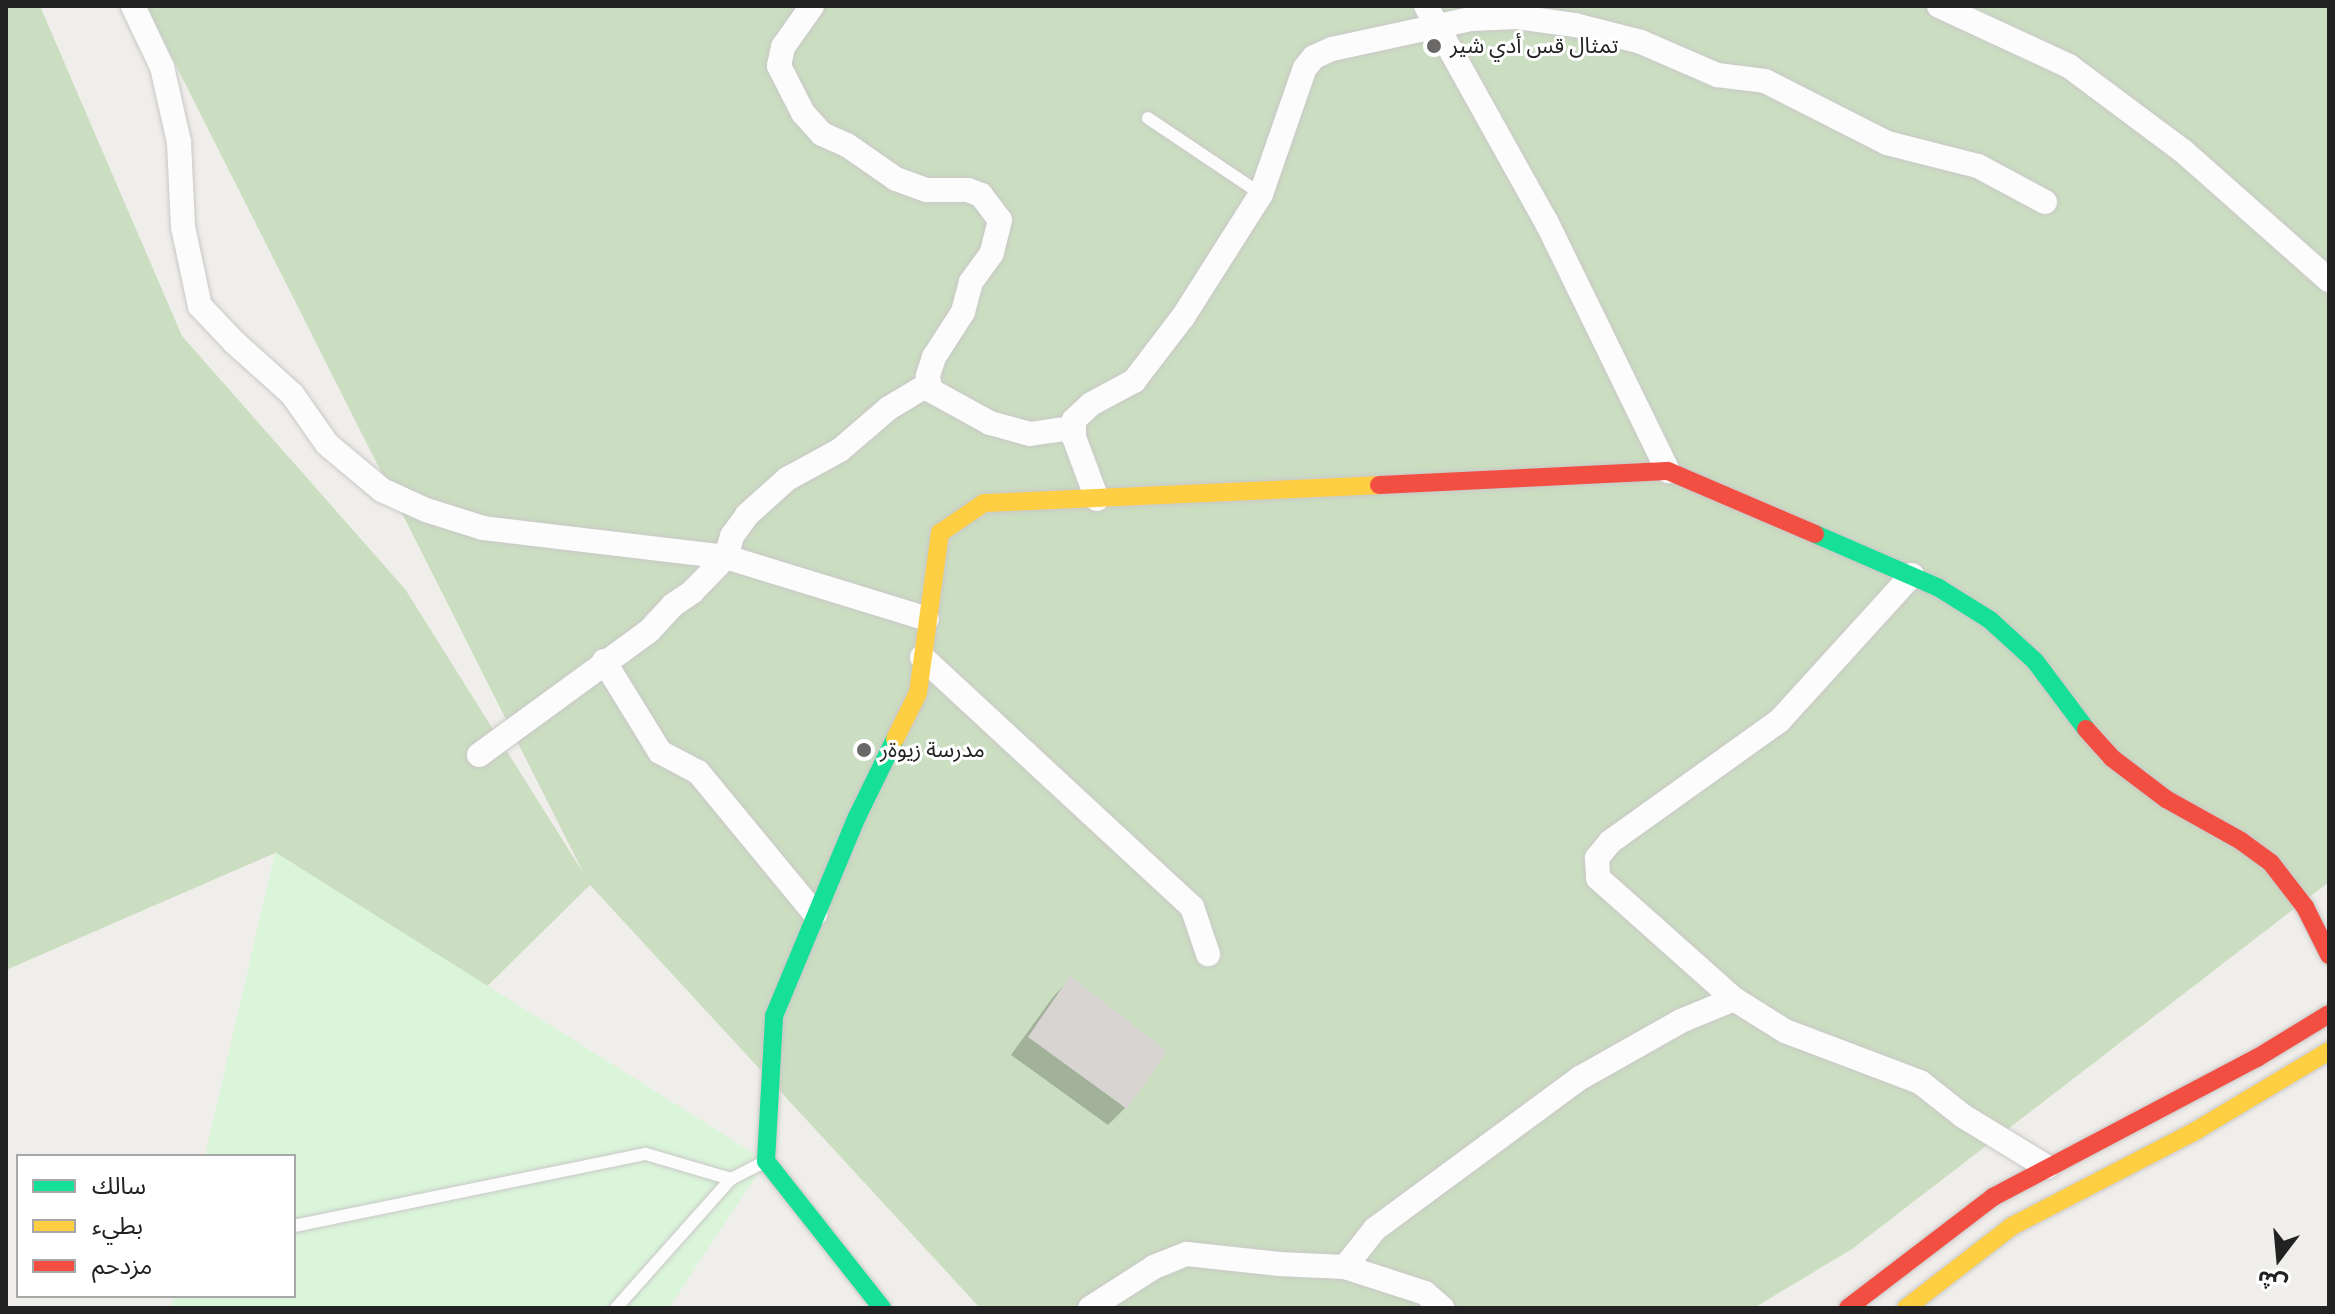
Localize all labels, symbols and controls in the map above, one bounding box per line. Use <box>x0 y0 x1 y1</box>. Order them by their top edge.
place label: تمثال قس أدي شير <box>1450 33 1618 59</box>
marker: تمثال قس أدي شير <box>1425 37 1443 55</box>
place label: مدرسة زيوةر <box>880 737 985 763</box>
marker: مدرسة زيوةر <box>855 741 873 759</box>
legend <box>16 1154 296 1298</box>
text: سالك <box>92 1171 146 1200</box>
text: بطيء <box>92 1211 143 1240</box>
north arrow <box>2239 1218 2319 1298</box>
text: مزدحم <box>92 1251 152 1280</box>
text: ش <box>2254 1264 2290 1299</box>

